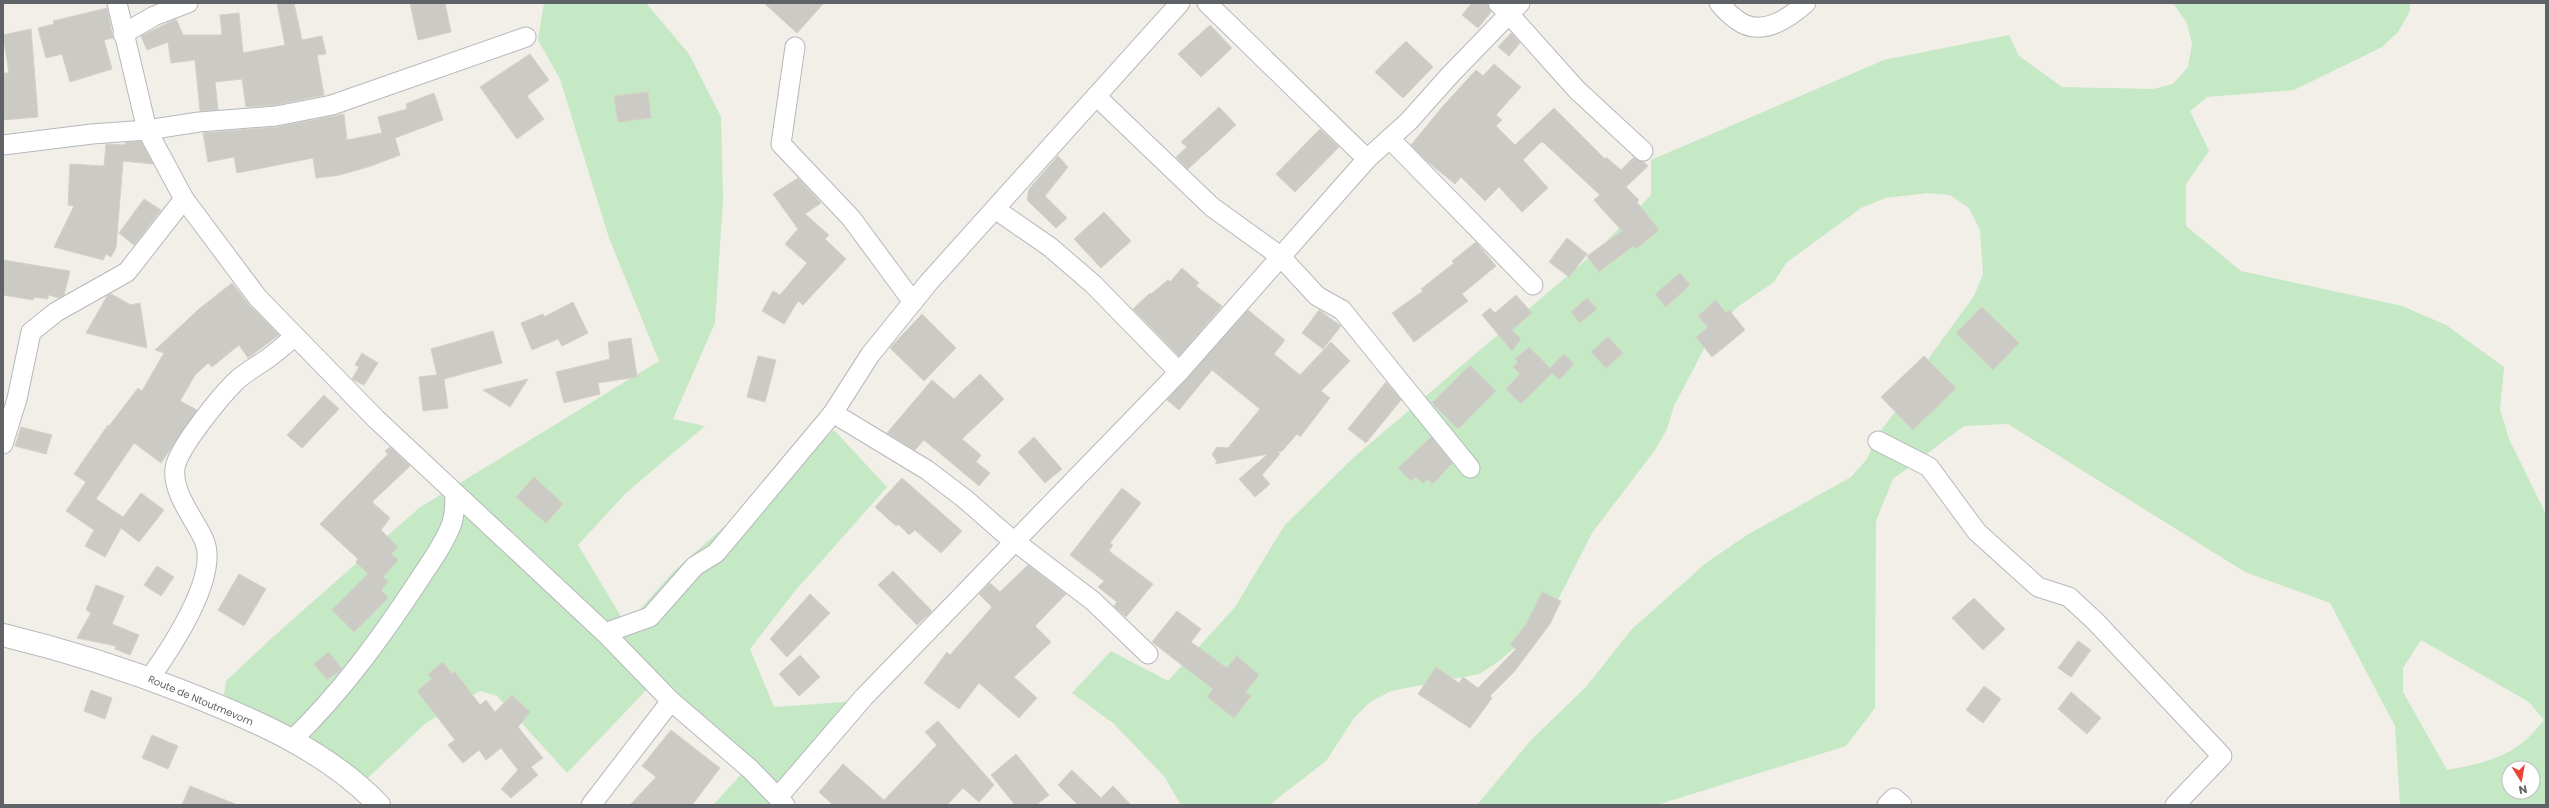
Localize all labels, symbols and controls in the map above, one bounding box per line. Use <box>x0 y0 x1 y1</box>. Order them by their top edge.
street label: Route de Ntoutmevom <box>146 671 256 729</box>
north arrow <box>2501 760 2541 800</box>
text: N <box>2517 781 2528 798</box>

